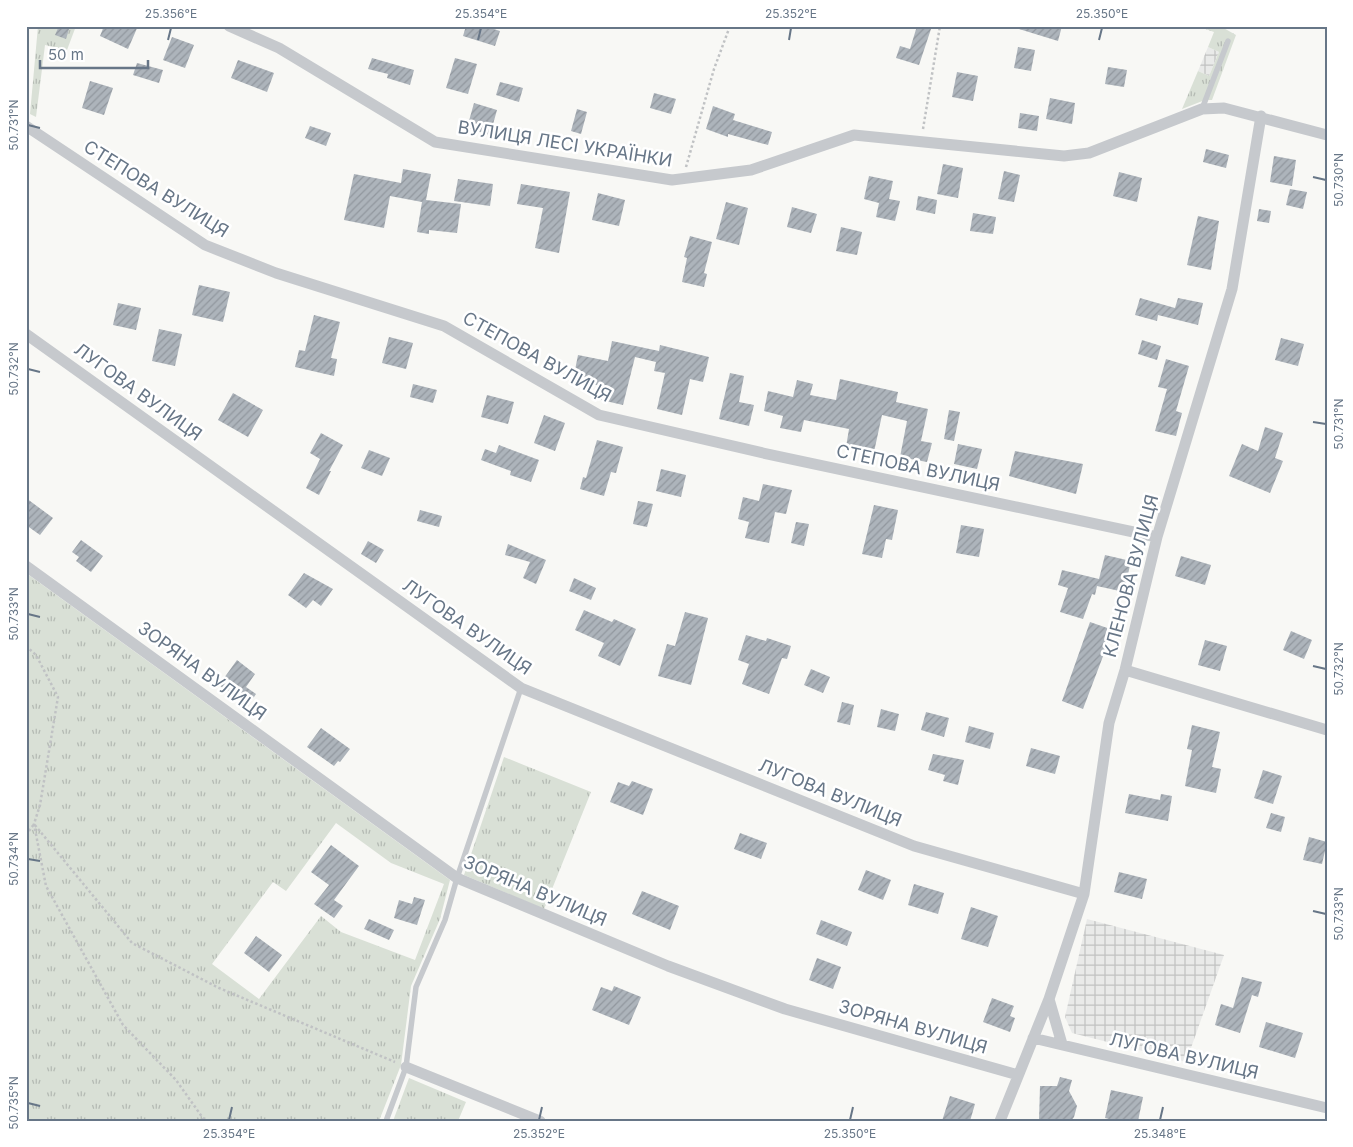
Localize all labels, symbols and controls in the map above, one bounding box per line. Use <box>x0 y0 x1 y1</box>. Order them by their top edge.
text: 25.356°E <box>145 6 197 21</box>
text: 25.354°E <box>455 6 507 21</box>
text: 25.352°E <box>765 6 817 21</box>
text: 25.350°E <box>1076 6 1128 21</box>
scale bar <box>40 38 148 70</box>
text: 50 m <box>48 45 84 64</box>
text: 50.731°N <box>6 99 21 151</box>
street label: ВУЛИЦЯ ЛЕСІ УКРАЇНКИ <box>456 115 674 171</box>
street label: СТЕПОВА ВУЛИЦЯ <box>80 136 233 242</box>
text: 50.730°N <box>1331 153 1346 207</box>
street label: СТЕПОВА ВУЛИЦЯ <box>459 307 615 406</box>
street label: ЛУГОВА ВУЛИЦЯ <box>70 338 206 445</box>
text: 50.732°N <box>6 342 21 396</box>
text: 50.731°N <box>1331 398 1346 450</box>
street label: СТЕПОВА ВУЛИЦЯ <box>834 440 1002 495</box>
street label: КЛЕНОВА ВУЛИЦЯ <box>1099 492 1162 659</box>
street label: ЛУГОВА ВУЛИЦЯ <box>399 574 536 679</box>
text: 50.733°N <box>6 587 21 641</box>
street label: ЗОРЯНА ВУЛИЦЯ <box>134 617 271 724</box>
text: 50.732°N <box>1331 642 1346 696</box>
street label: ЛУГОВА ВУЛИЦЯ <box>756 754 905 831</box>
text: 50.734°N <box>6 832 21 886</box>
street label: ЗОРЯНА ВУЛИЦЯ <box>460 851 610 930</box>
text: 50.733°N <box>1331 887 1346 941</box>
street label: ЗОРЯНА ВУЛИЦЯ <box>836 995 990 1058</box>
street label: ЛУГОВА ВУЛИЦЯ <box>1108 1028 1261 1083</box>
text: 50.735°N <box>6 1076 21 1130</box>
text: 25.354°E <box>203 1126 255 1141</box>
text: 25.352°E <box>513 1126 565 1141</box>
text: 25.350°E <box>824 1126 876 1141</box>
text: 25.348°E <box>1134 1126 1186 1141</box>

